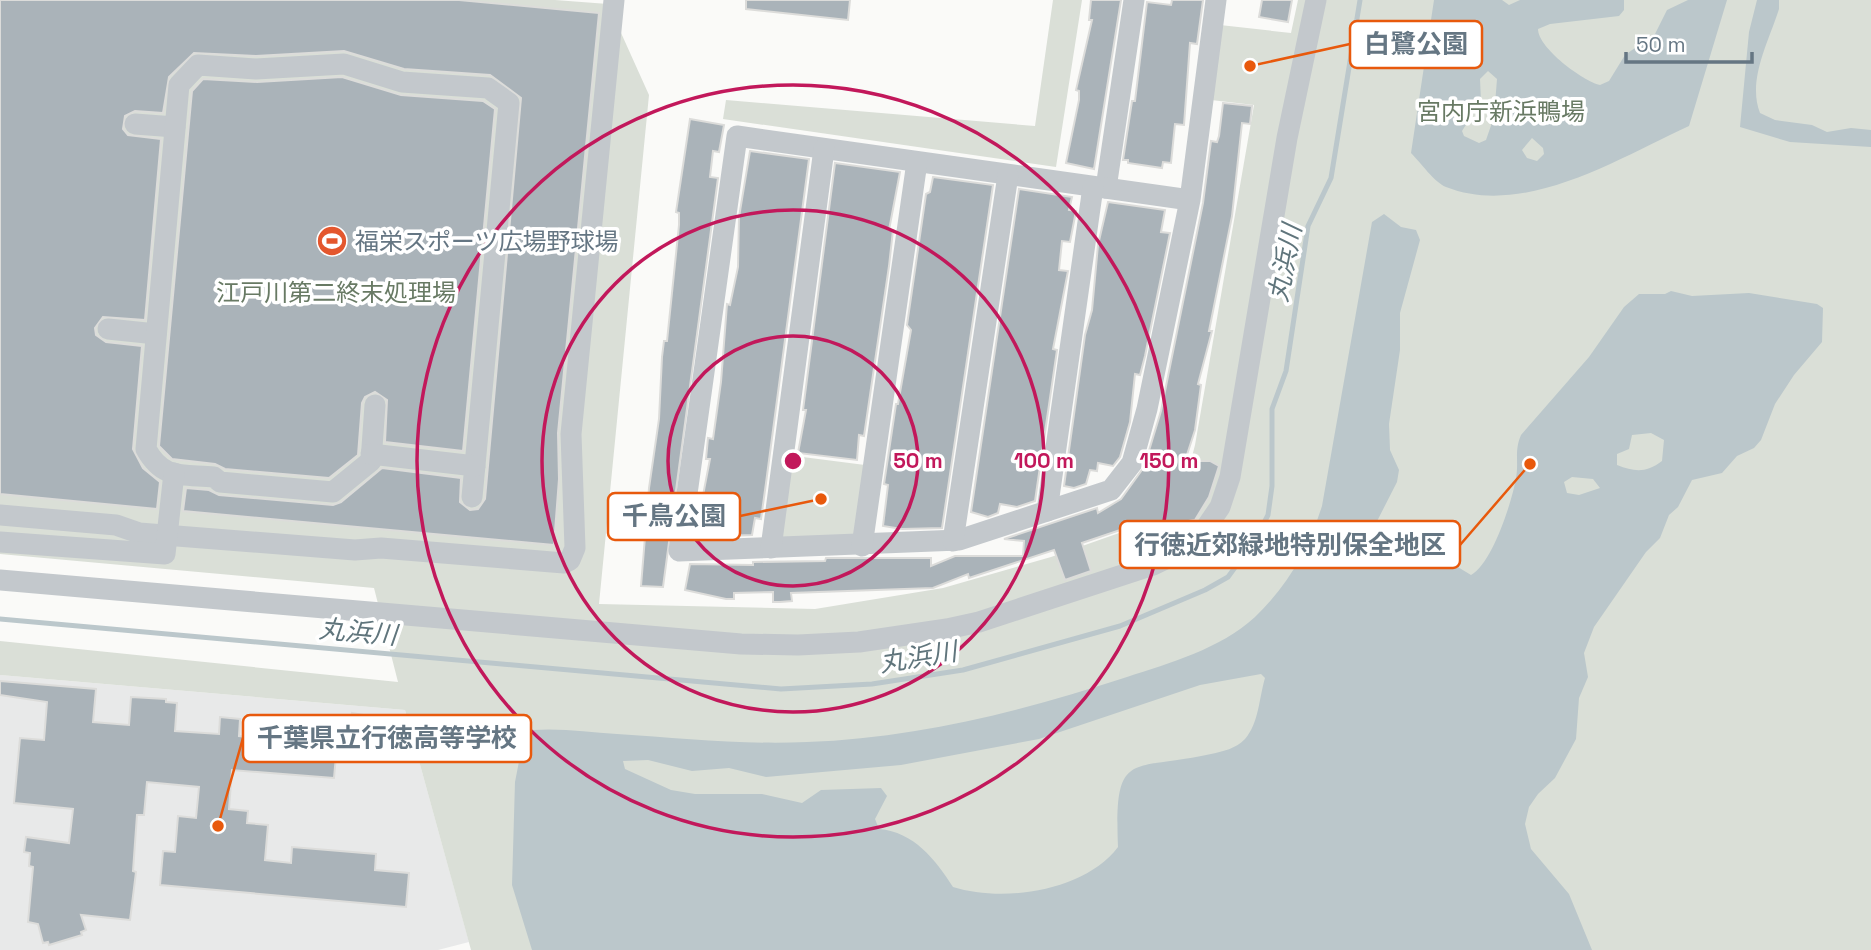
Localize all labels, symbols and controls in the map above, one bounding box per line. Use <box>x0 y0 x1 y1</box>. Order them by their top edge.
callout: 白鷺公園 <box>1350 21 1482 68</box>
scale bar <box>1626 21 1752 65</box>
text: 白鷺公園 <box>1364 27 1468 61</box>
text: 50 m <box>1636 31 1686 58</box>
park label: 宮内庁新浜鴨場 <box>1417 96 1585 127</box>
water label: 丸浜川 <box>1261 219 1310 305</box>
sports icon: 福栄スポーツ広場野球場 <box>315 224 349 258</box>
place label: 福栄スポーツ広場野球場 <box>355 226 619 257</box>
park label: 江戸川第二終末処理場 <box>216 277 456 308</box>
text: 50 m <box>893 447 943 474</box>
text: 100 m <box>1014 447 1074 474</box>
text: 150 m <box>1140 447 1198 474</box>
centre of rings <box>781 449 805 473</box>
callout: 千鳥公園 <box>608 493 740 540</box>
text: 千鳥公園 <box>622 499 726 533</box>
callout: 行徳近郊緑地特別保全地区 <box>1120 521 1460 568</box>
text: 行徳近郊緑地特別保全地区 <box>1134 528 1446 562</box>
water label: 丸浜川 <box>318 612 401 653</box>
water label: 丸浜川 <box>877 634 962 680</box>
callout: 千葉県立行徳高等学校 <box>243 715 531 762</box>
text: 千葉県立行徳高等学校 <box>257 721 517 755</box>

